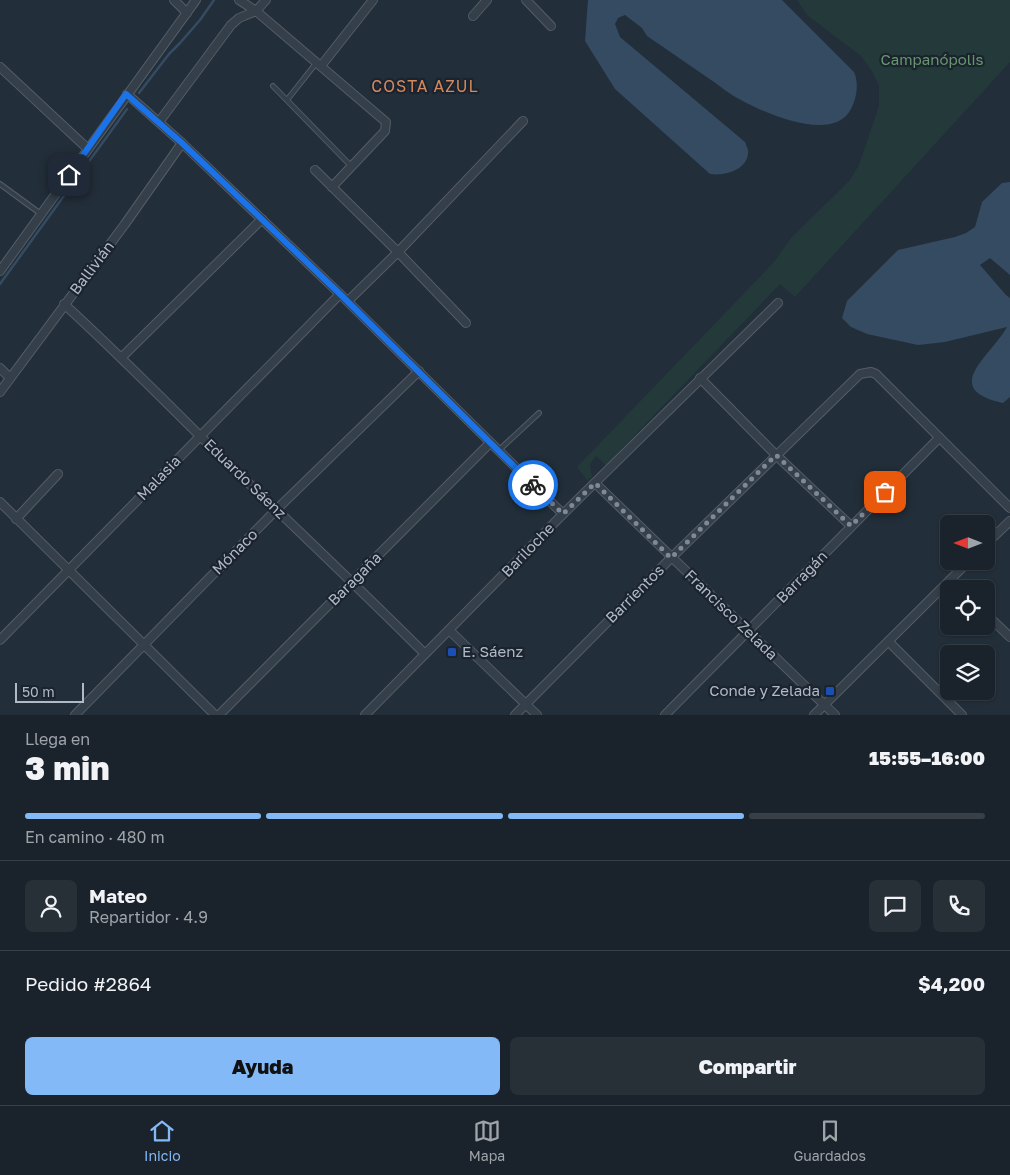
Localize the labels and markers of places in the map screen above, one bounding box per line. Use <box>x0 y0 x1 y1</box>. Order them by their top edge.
pin <box>48 154 90 196</box>
pin <box>864 471 906 513</box>
place label: E. Sáenz <box>462 642 523 660</box>
marker: E. Sáenz <box>446 646 458 658</box>
place label: Conde y Zelada <box>709 681 820 699</box>
marker: Conde y Zelada <box>824 685 836 697</box>

